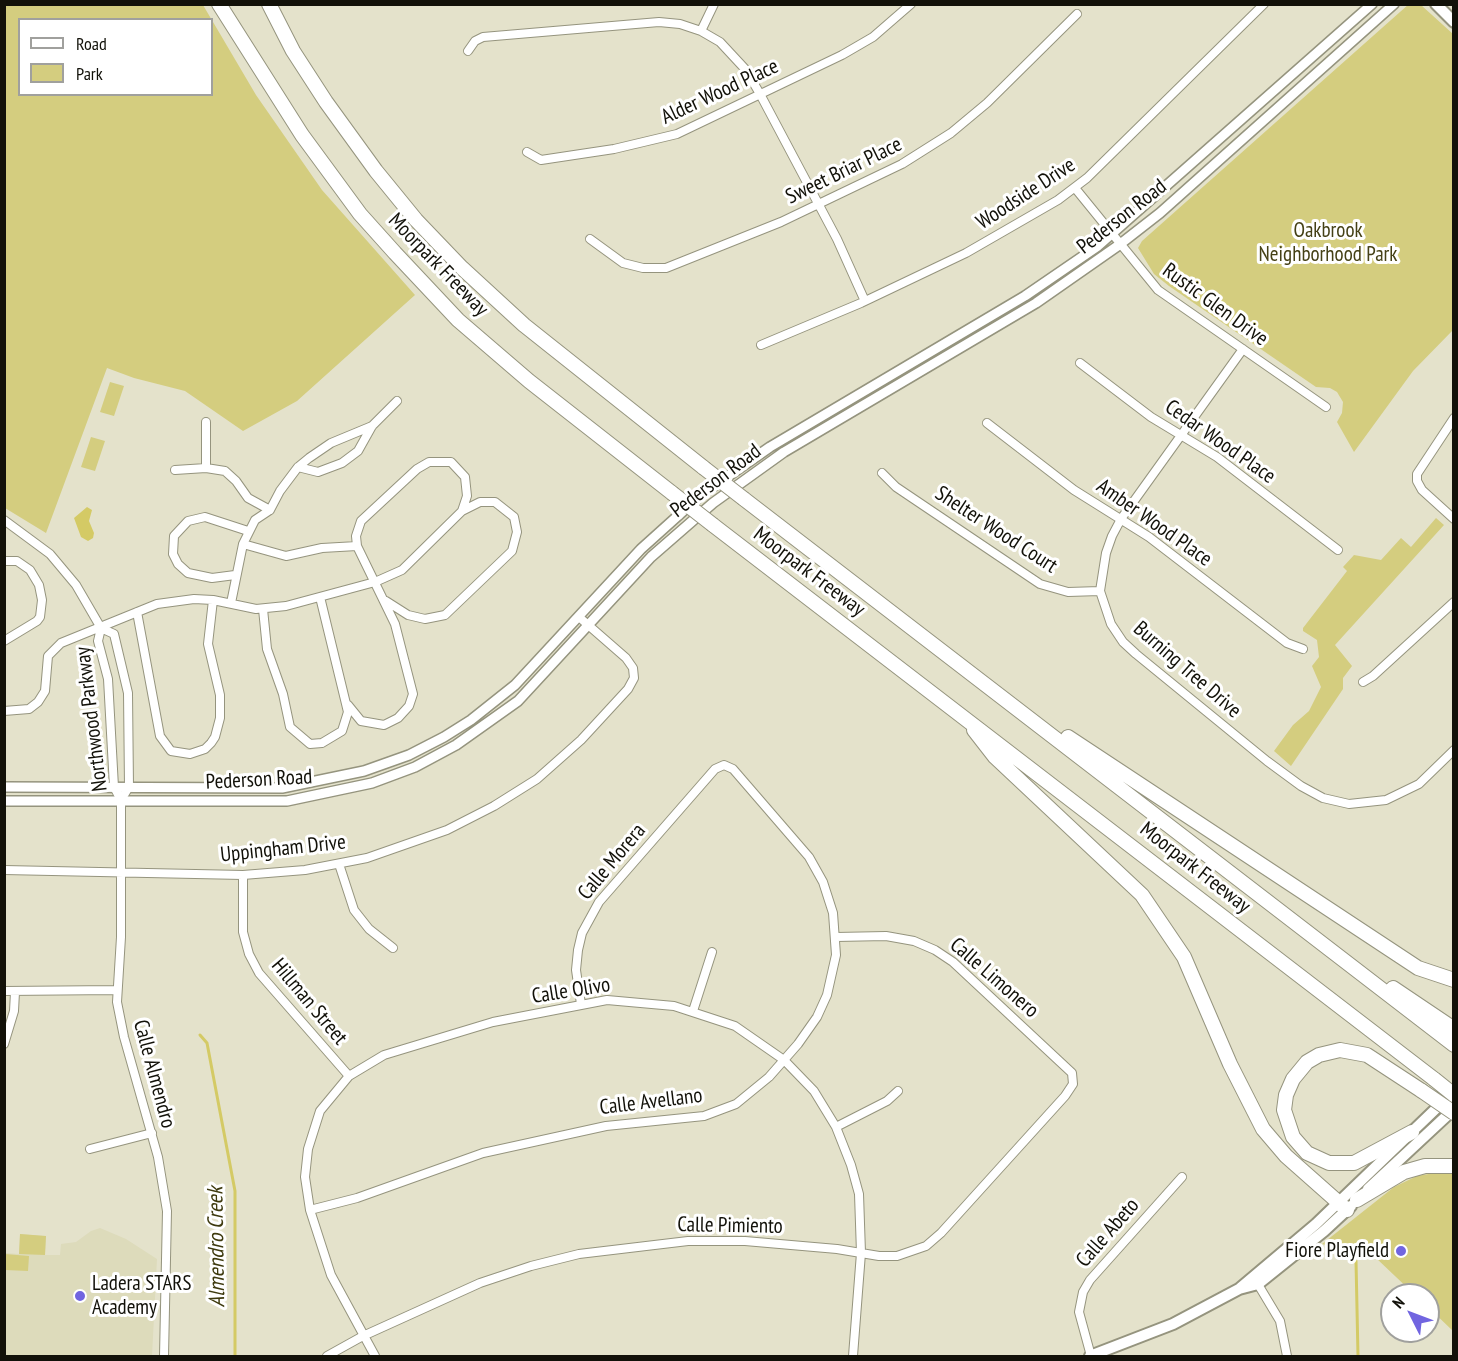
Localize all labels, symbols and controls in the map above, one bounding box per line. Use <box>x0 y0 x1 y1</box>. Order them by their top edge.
legend <box>18 18 213 96</box>
text: Road <box>76 32 107 55</box>
street label: Alder Wood Place <box>657 54 783 130</box>
text: Park <box>76 62 103 85</box>
street label: Sweet Briar Place <box>782 132 906 210</box>
street label: Woodside Drive <box>972 153 1080 235</box>
street label: Pederson Road <box>1072 174 1172 260</box>
street label: Moorpark Freeway <box>383 208 493 322</box>
park label: Oakbrook Neighborhood Park <box>1259 218 1397 268</box>
street label: Rustic Glen Drive <box>1157 258 1273 352</box>
street label: Cedar Wood Place <box>1160 395 1280 489</box>
street label: Pederson Road <box>666 439 766 523</box>
street label: Amber Wood Place <box>1091 474 1217 572</box>
street label: Shelter Wood Court <box>930 481 1062 579</box>
street label: Moorpark Freeway <box>748 522 870 622</box>
street label: Burning Tree Drive <box>1128 616 1246 724</box>
street label: Northwood Parkway <box>71 645 113 793</box>
street label: Pederson Road <box>205 765 313 795</box>
street label: Moorpark Freeway <box>1135 817 1255 919</box>
street label: Calle Morera <box>573 819 651 905</box>
street label: Uppingham Drive <box>219 830 347 868</box>
street label: Calle Limonero <box>944 933 1044 1023</box>
street label: Hillman Street <box>266 954 352 1050</box>
street label: Calle Olivo <box>530 972 612 1010</box>
street label: Calle Almendro <box>127 1017 181 1131</box>
street label: Calle Avellano <box>598 1083 704 1121</box>
water label: Almendro Creek <box>203 1186 231 1308</box>
street label: Calle Abeto <box>1071 1193 1145 1273</box>
street label: Calle Pimiento <box>677 1212 783 1240</box>
place label: Fiore Playfield <box>1285 1238 1389 1264</box>
marker: Fiore Playfield <box>1394 1244 1408 1258</box>
place label: Ladera STARS Academy <box>92 1271 191 1321</box>
north arrow <box>1380 1283 1440 1343</box>
marker: Ladera STARS Academy <box>73 1289 87 1303</box>
text: N <box>1388 1292 1408 1312</box>

